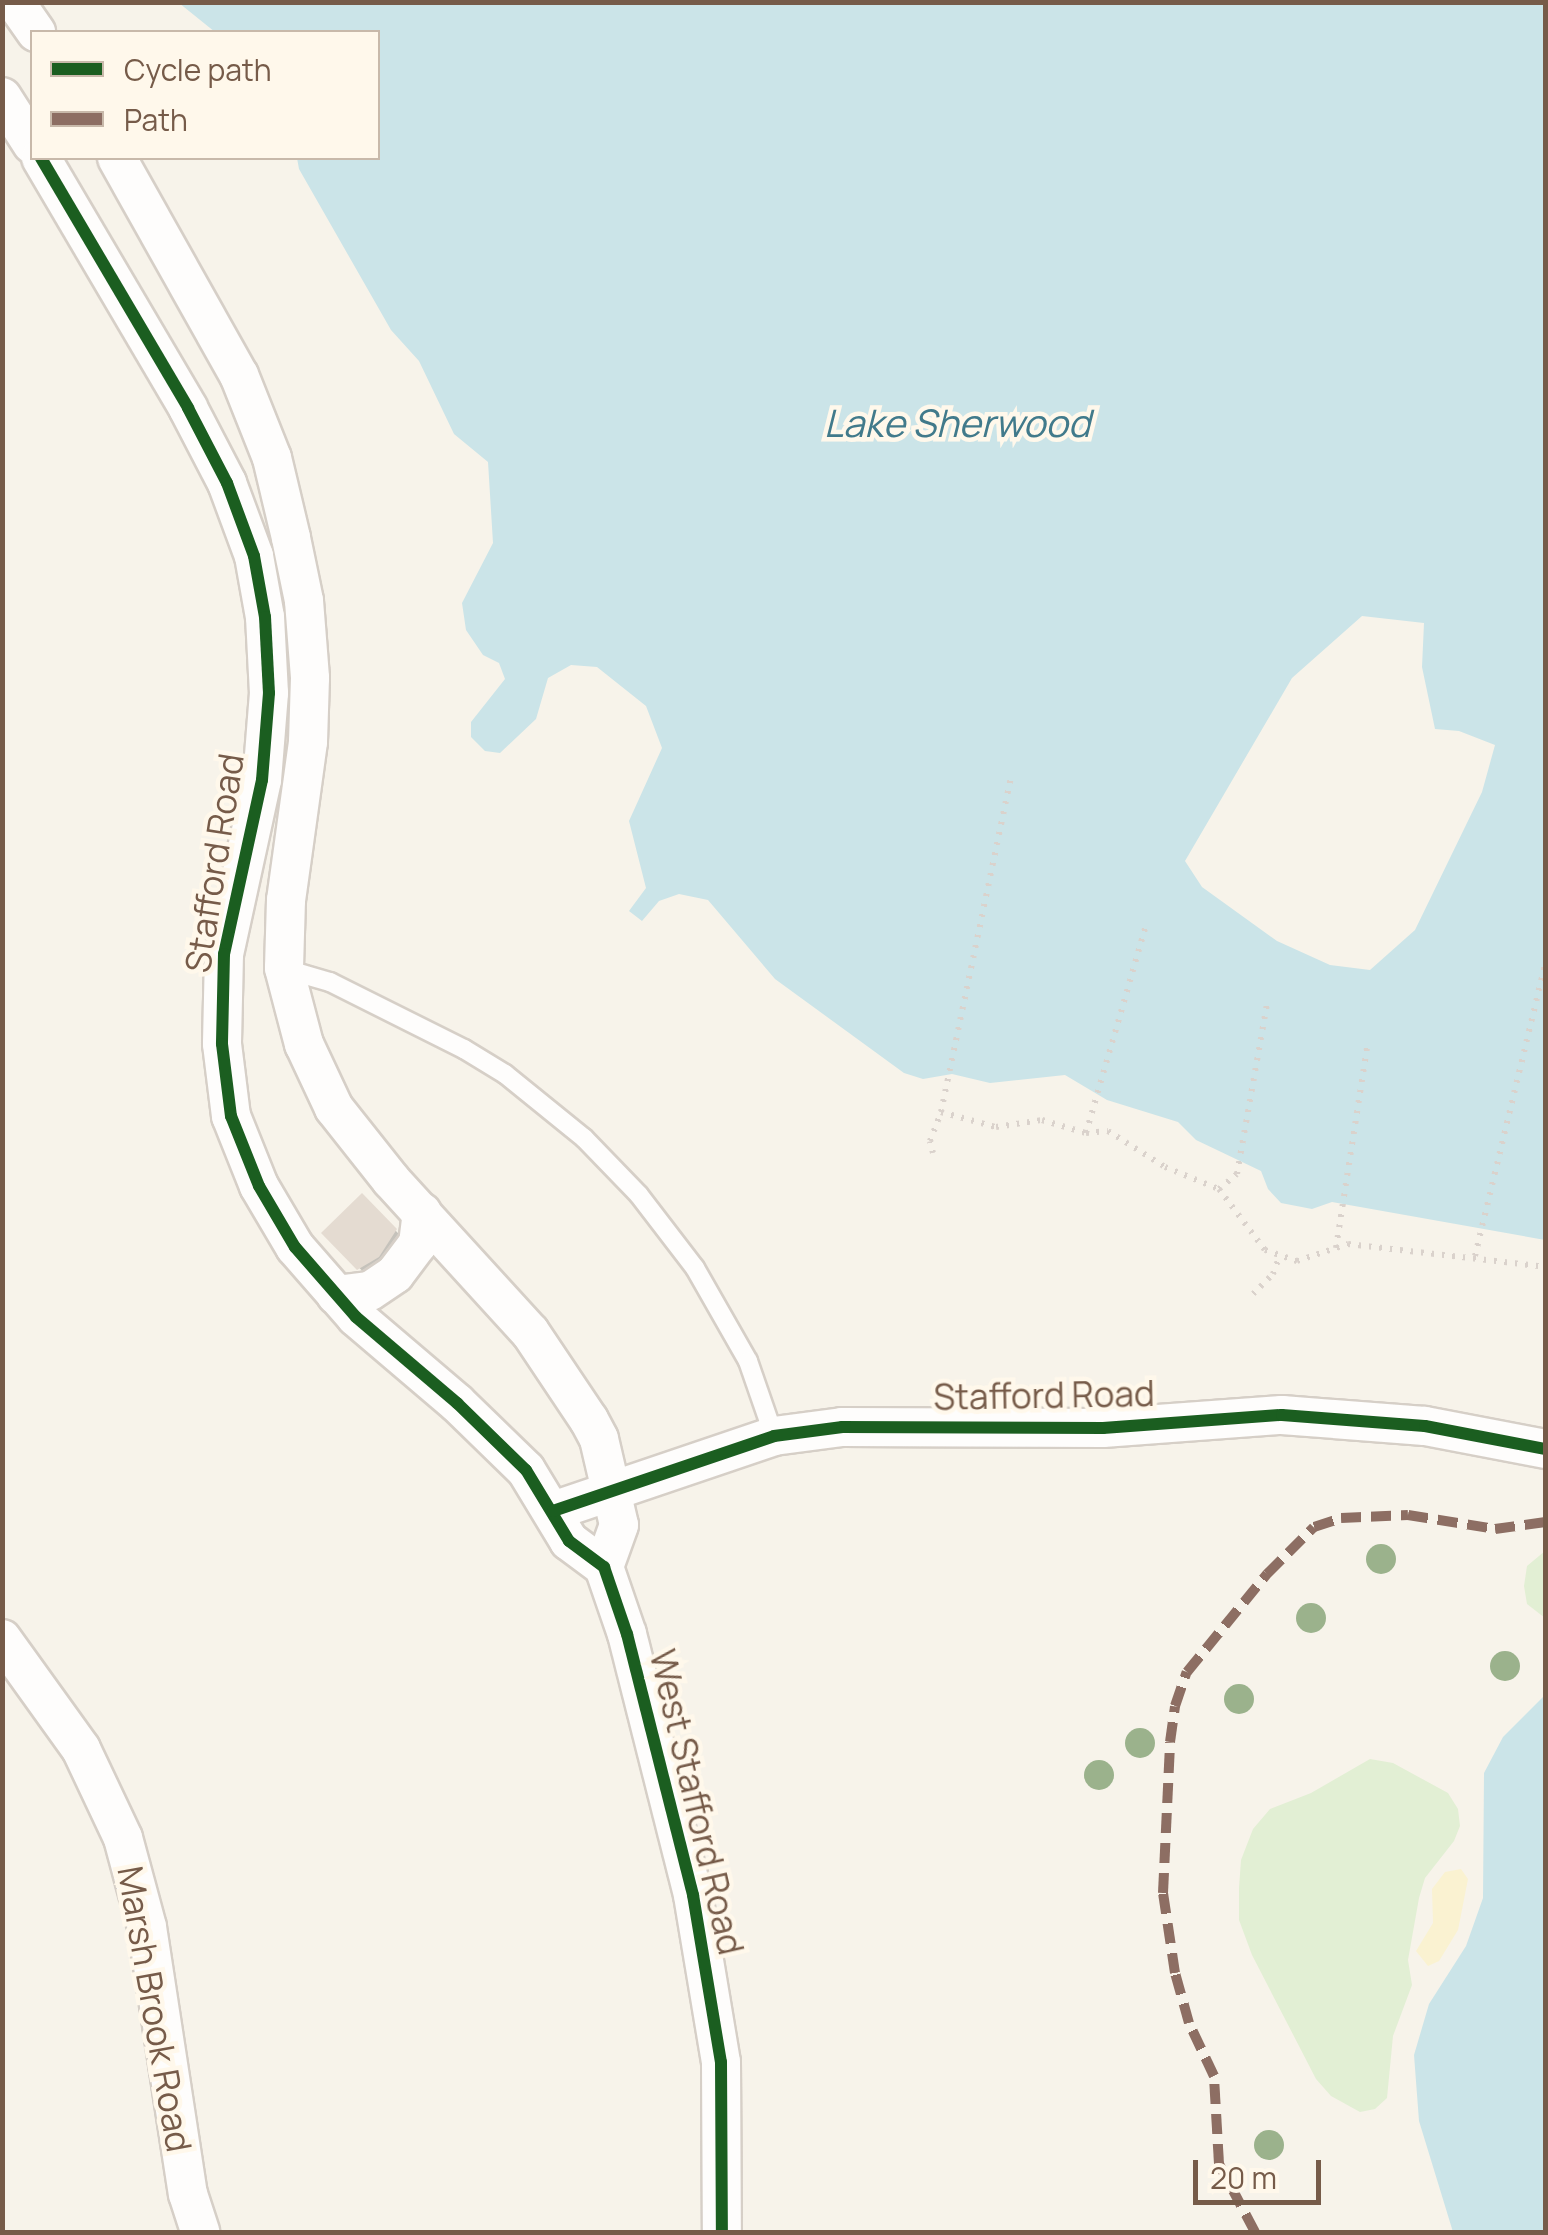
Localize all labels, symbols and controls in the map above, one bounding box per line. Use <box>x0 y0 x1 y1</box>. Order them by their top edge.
legend <box>30 30 380 160</box>
text: Cycle path <box>124 49 272 90</box>
text: Path <box>124 99 188 140</box>
water label: Lake Sherwood <box>824 400 1090 446</box>
street label: Stafford Road <box>176 750 252 976</box>
street label: Stafford Road <box>933 1372 1155 1418</box>
street label: West Stafford Road <box>641 1645 753 1959</box>
street label: Marsh Brook Road <box>109 1863 201 2155</box>
scale bar <box>1198 2140 1326 2202</box>
text: 20 m <box>1210 2157 1277 2198</box>

